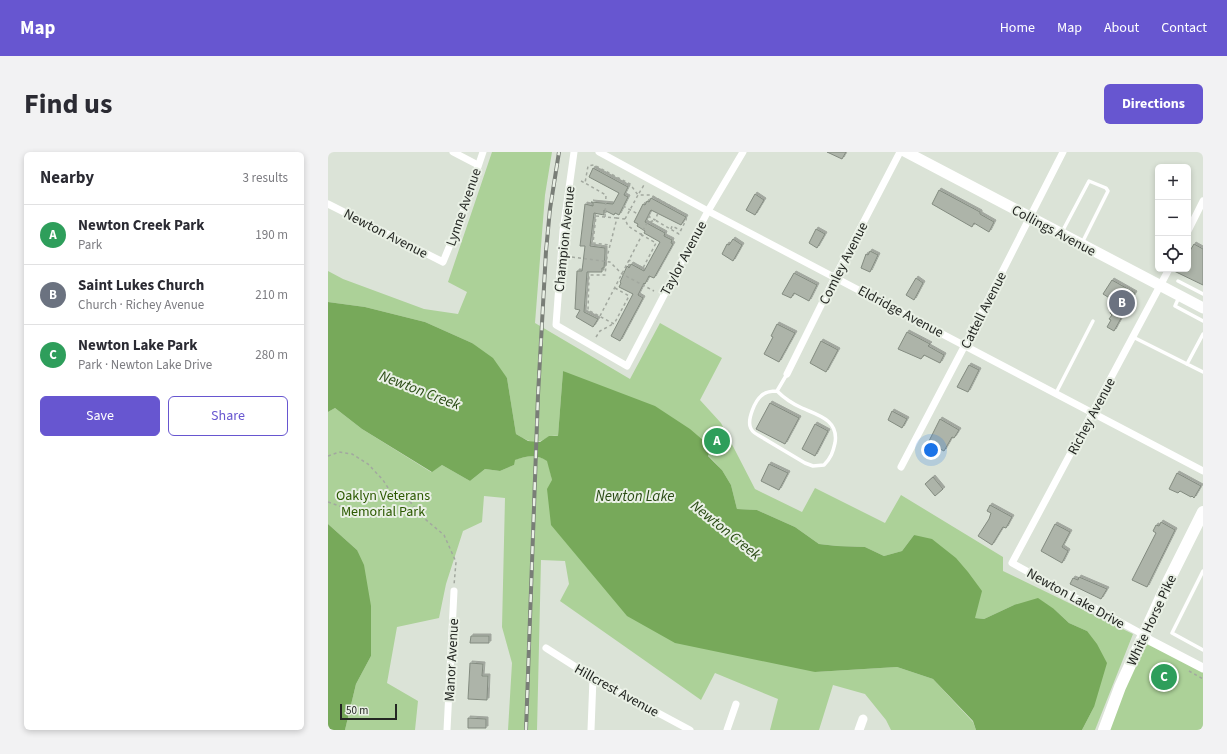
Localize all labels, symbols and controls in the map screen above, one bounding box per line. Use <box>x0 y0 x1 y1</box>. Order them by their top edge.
text: Map <box>20 15 55 42</box>
text: Home <box>1000 18 1035 38</box>
text: Map <box>1057 18 1082 38</box>
text: About <box>1104 18 1139 38</box>
text: Contact <box>1161 18 1207 38</box>
text: Find us <box>24 84 112 124</box>
button: Directions <box>1104 84 1203 124</box>
map controls <box>1155 164 1191 272</box>
button: + <box>1155 164 1191 200</box>
text: Nearby <box>40 166 94 190</box>
street label: Lynne Avenue <box>441 166 487 249</box>
text: 3 results <box>243 169 288 187</box>
street label: Champion Avenue <box>549 185 581 293</box>
street label: Collings Avenue <box>1008 200 1099 261</box>
button: − <box>1155 200 1191 236</box>
street label: Newton Avenue <box>340 204 431 264</box>
text: Newton Creek Park <box>78 215 205 236</box>
street label: Taylor Avenue <box>656 218 712 299</box>
street label: Comley Avenue <box>814 219 873 308</box>
text: A <box>49 226 57 244</box>
text: 190 m <box>255 226 288 244</box>
text: Park <box>78 236 102 254</box>
button: locate <box>1155 236 1191 272</box>
street label: Cattell Avenue <box>956 268 1012 352</box>
text: Saint Lukes Church <box>78 275 204 296</box>
street label: Eldridge Avenue <box>854 281 947 343</box>
text: B <box>49 286 57 304</box>
text: 210 m <box>255 286 288 304</box>
pin: B <box>1109 288 1135 318</box>
text: Church · Richey Avenue <box>78 296 204 314</box>
text: Newton Lake Park <box>78 335 197 356</box>
text: C <box>49 346 57 364</box>
text: 280 m <box>255 346 288 364</box>
text: Park · Newton Lake Drive <box>78 356 212 374</box>
water label: Newton Creek <box>376 365 464 416</box>
street label: Richey Avenue <box>1063 374 1121 459</box>
button: Save <box>40 396 160 436</box>
button: Share <box>168 396 288 436</box>
pin: A <box>704 426 730 456</box>
your location <box>921 440 941 460</box>
park label: Oaklyn Veterans Memorial Park <box>336 486 430 522</box>
water label: Newton Lake <box>595 486 675 507</box>
water label: Newton Creek <box>686 496 766 566</box>
street label: Newton Lake Drive <box>1023 564 1128 634</box>
street label: White Horse Pike <box>1122 572 1182 669</box>
street label: Manor Avenue <box>440 618 464 702</box>
street label: Hillcrest Avenue <box>571 659 663 722</box>
pin: C <box>1151 662 1177 692</box>
scale bar <box>340 702 397 721</box>
text: 50 m <box>346 703 368 718</box>

